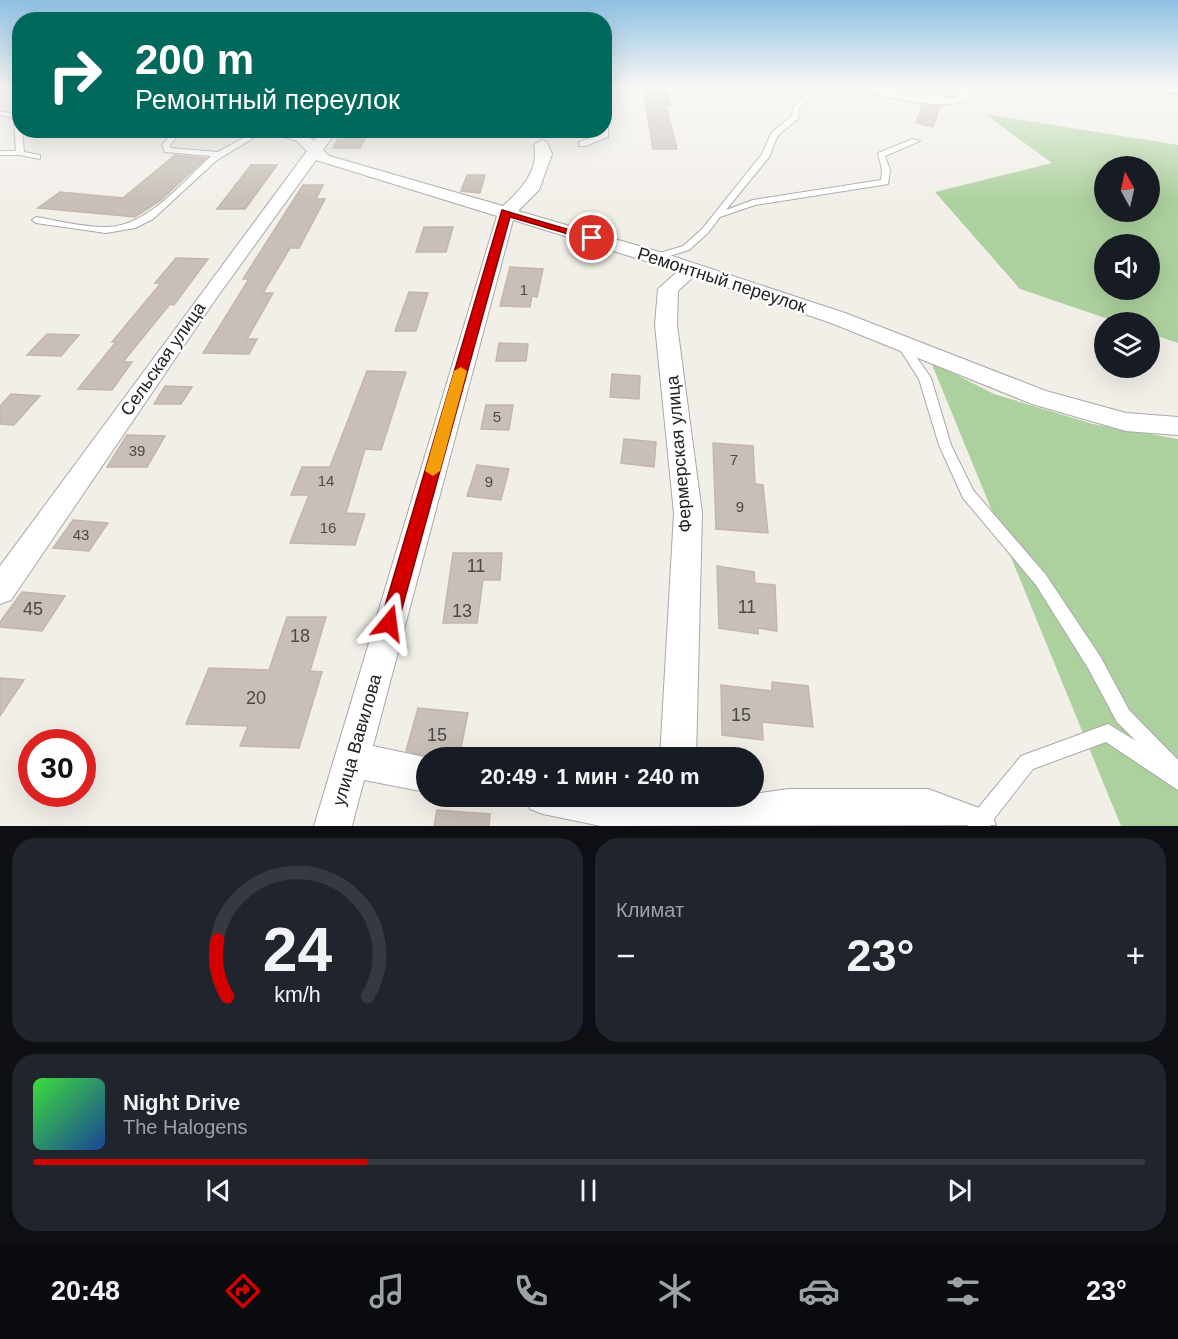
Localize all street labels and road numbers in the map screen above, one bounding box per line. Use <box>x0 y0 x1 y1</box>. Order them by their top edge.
street label: Ремонтный переулок <box>635 243 809 317</box>
street label: Сельская улица <box>116 298 210 420</box>
street label: Фермерская улица <box>662 374 696 533</box>
street label: улица Вавилова <box>329 671 386 808</box>

